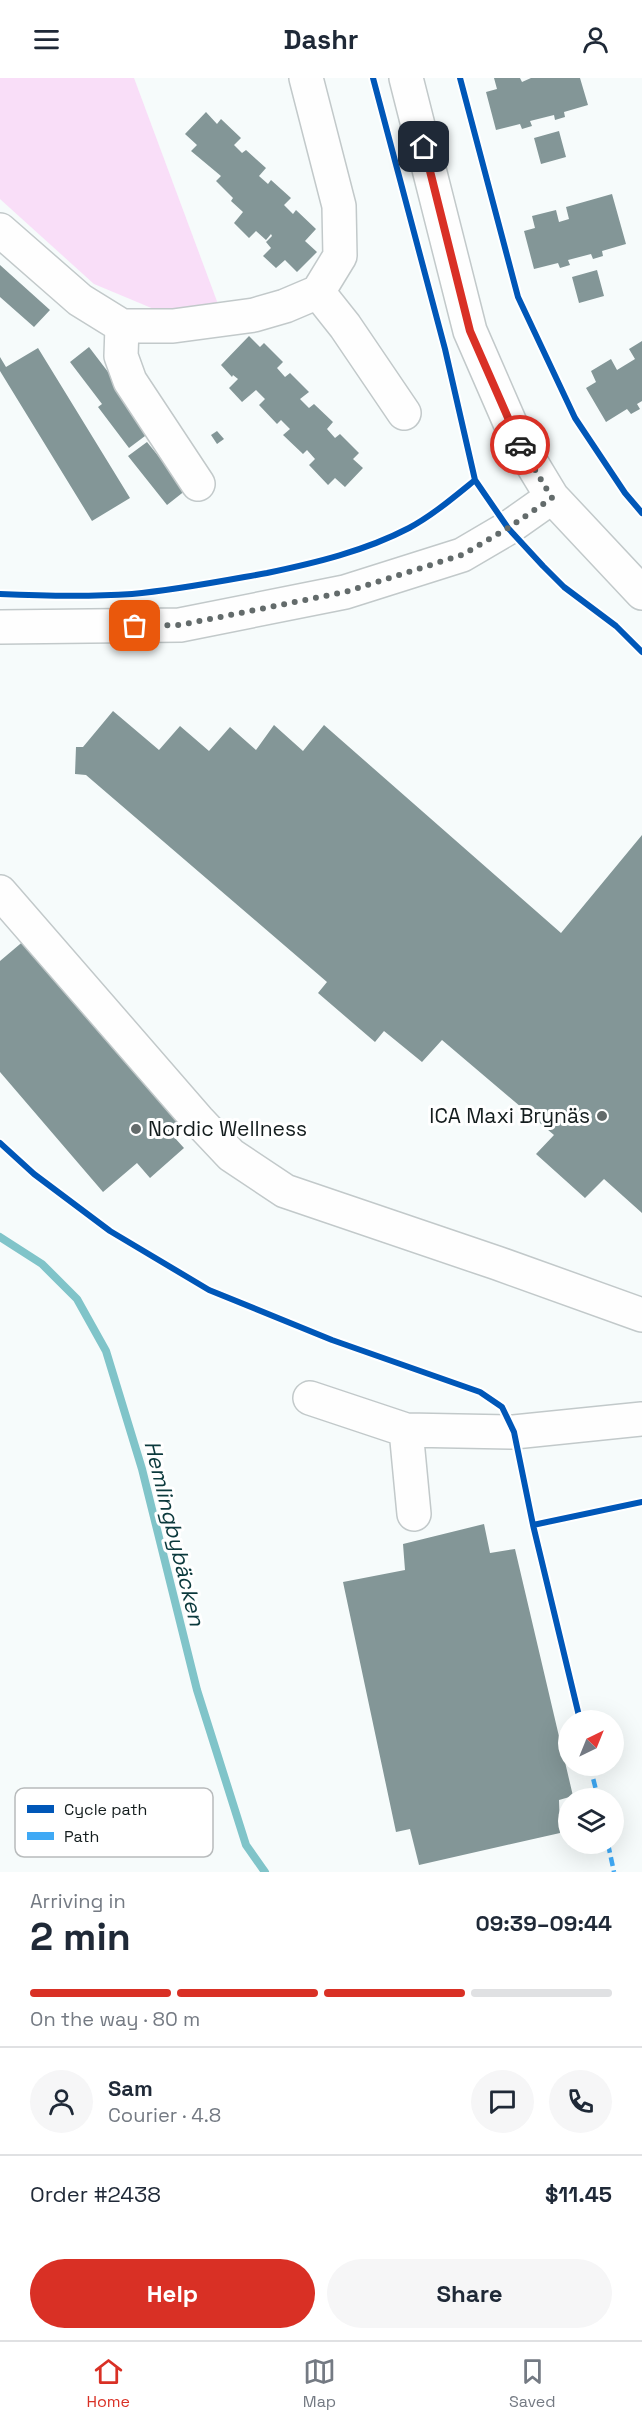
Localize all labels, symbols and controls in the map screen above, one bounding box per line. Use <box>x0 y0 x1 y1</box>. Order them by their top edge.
text: Dashr <box>284 22 358 57</box>
icon: menu <box>30 23 63 56</box>
icon: person <box>579 23 612 56</box>
pin <box>398 121 449 172</box>
icon: home <box>407 130 440 163</box>
courier <box>490 415 550 475</box>
icon: car <box>504 429 537 462</box>
pin <box>109 600 160 651</box>
icon: bag <box>118 609 151 642</box>
place label: ICA Maxi Brynäs <box>429 1102 590 1129</box>
marker: ICA Maxi Brynäs <box>595 1109 609 1123</box>
place label: Nordic Wellness <box>148 1115 307 1142</box>
marker: Nordic Wellness <box>129 1122 143 1136</box>
water label: Hemlingbybäcken <box>138 1438 212 1629</box>
north arrow <box>558 1710 624 1776</box>
map controls <box>558 1710 624 1854</box>
legend <box>15 1788 213 1857</box>
button: layers <box>558 1788 624 1854</box>
text: Cycle path <box>64 1799 147 1820</box>
text: Path <box>64 1826 99 1847</box>
text: Arriving in <box>30 1888 126 1914</box>
text: 09:39–09:44 <box>475 1909 612 1937</box>
text: 2 min <box>30 1912 131 1961</box>
text: On the way · 80 m <box>30 2006 200 2032</box>
button: person <box>30 2070 93 2133</box>
button: chat <box>471 2070 534 2133</box>
button: phone <box>549 2070 612 2133</box>
text: Sam <box>108 2074 153 2102</box>
text: Courier · 4.8 <box>108 2102 221 2128</box>
text: Order #2438 <box>30 2180 161 2208</box>
text: $11.45 <box>545 2180 612 2208</box>
button: Help <box>30 2259 315 2328</box>
button: Share <box>327 2259 612 2328</box>
tab: Home <box>86 2355 130 2412</box>
tab: Map <box>303 2355 336 2412</box>
tab: Saved <box>509 2355 556 2412</box>

